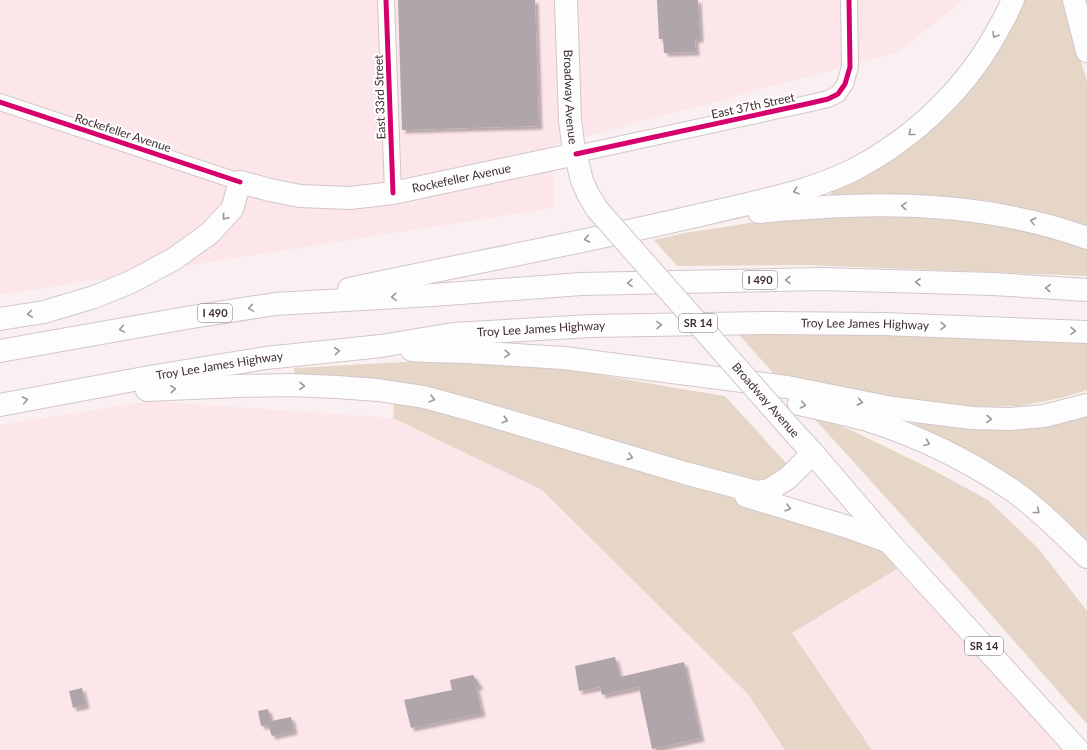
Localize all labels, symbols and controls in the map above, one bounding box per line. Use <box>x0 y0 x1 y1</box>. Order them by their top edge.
one-way arrow <box>992 31 1000 38</box>
street label: Broadway Avenue <box>561 49 581 145</box>
street label: East 33rd Street <box>371 54 388 140</box>
street label: East 37th Street <box>710 89 797 122</box>
street label: Rockefeller Avenue <box>73 110 173 155</box>
one-way arrow <box>908 128 915 135</box>
street label: Rockefeller Avenue <box>411 160 512 196</box>
one-way arrow <box>793 187 800 195</box>
one-way arrow <box>901 202 907 210</box>
one-way arrow <box>222 212 229 220</box>
one-way arrow <box>1029 218 1036 226</box>
one-way arrow <box>584 235 591 243</box>
road number: I 490 <box>743 271 777 289</box>
one-way arrow <box>785 276 791 284</box>
one-way arrow <box>915 278 921 286</box>
one-way arrow <box>627 279 633 287</box>
one-way arrow <box>1045 283 1051 292</box>
one-way arrow <box>391 293 397 301</box>
one-way arrow <box>248 303 254 312</box>
road number: I 490 <box>198 304 232 322</box>
one-way arrow <box>27 310 33 318</box>
road number: SR 14 <box>679 314 717 332</box>
street label: Troy Lee James Highway <box>801 315 930 333</box>
street label: Troy Lee James Highway <box>477 318 606 340</box>
one-way arrow <box>656 321 662 329</box>
one-way arrow <box>940 322 946 331</box>
one-way arrow <box>119 324 126 333</box>
one-way arrow <box>1070 327 1076 336</box>
one-way arrow <box>334 346 340 355</box>
street label: Troy Lee James Highway <box>155 348 284 383</box>
one-way arrow <box>504 350 510 359</box>
street label: Broadway Avenue <box>729 359 803 440</box>
one-way arrow <box>299 381 305 390</box>
one-way arrow <box>170 384 176 393</box>
one-way arrow <box>428 394 435 403</box>
one-way arrow <box>22 397 28 405</box>
one-way arrow <box>857 397 863 405</box>
one-way arrow <box>799 400 806 409</box>
one-way arrow <box>501 415 508 424</box>
one-way arrow <box>986 415 992 423</box>
one-way arrow <box>923 438 930 446</box>
one-way arrow <box>626 452 633 461</box>
one-way arrow <box>784 503 791 512</box>
one-way arrow <box>1032 506 1040 513</box>
road number: SR 14 <box>965 637 1003 655</box>

